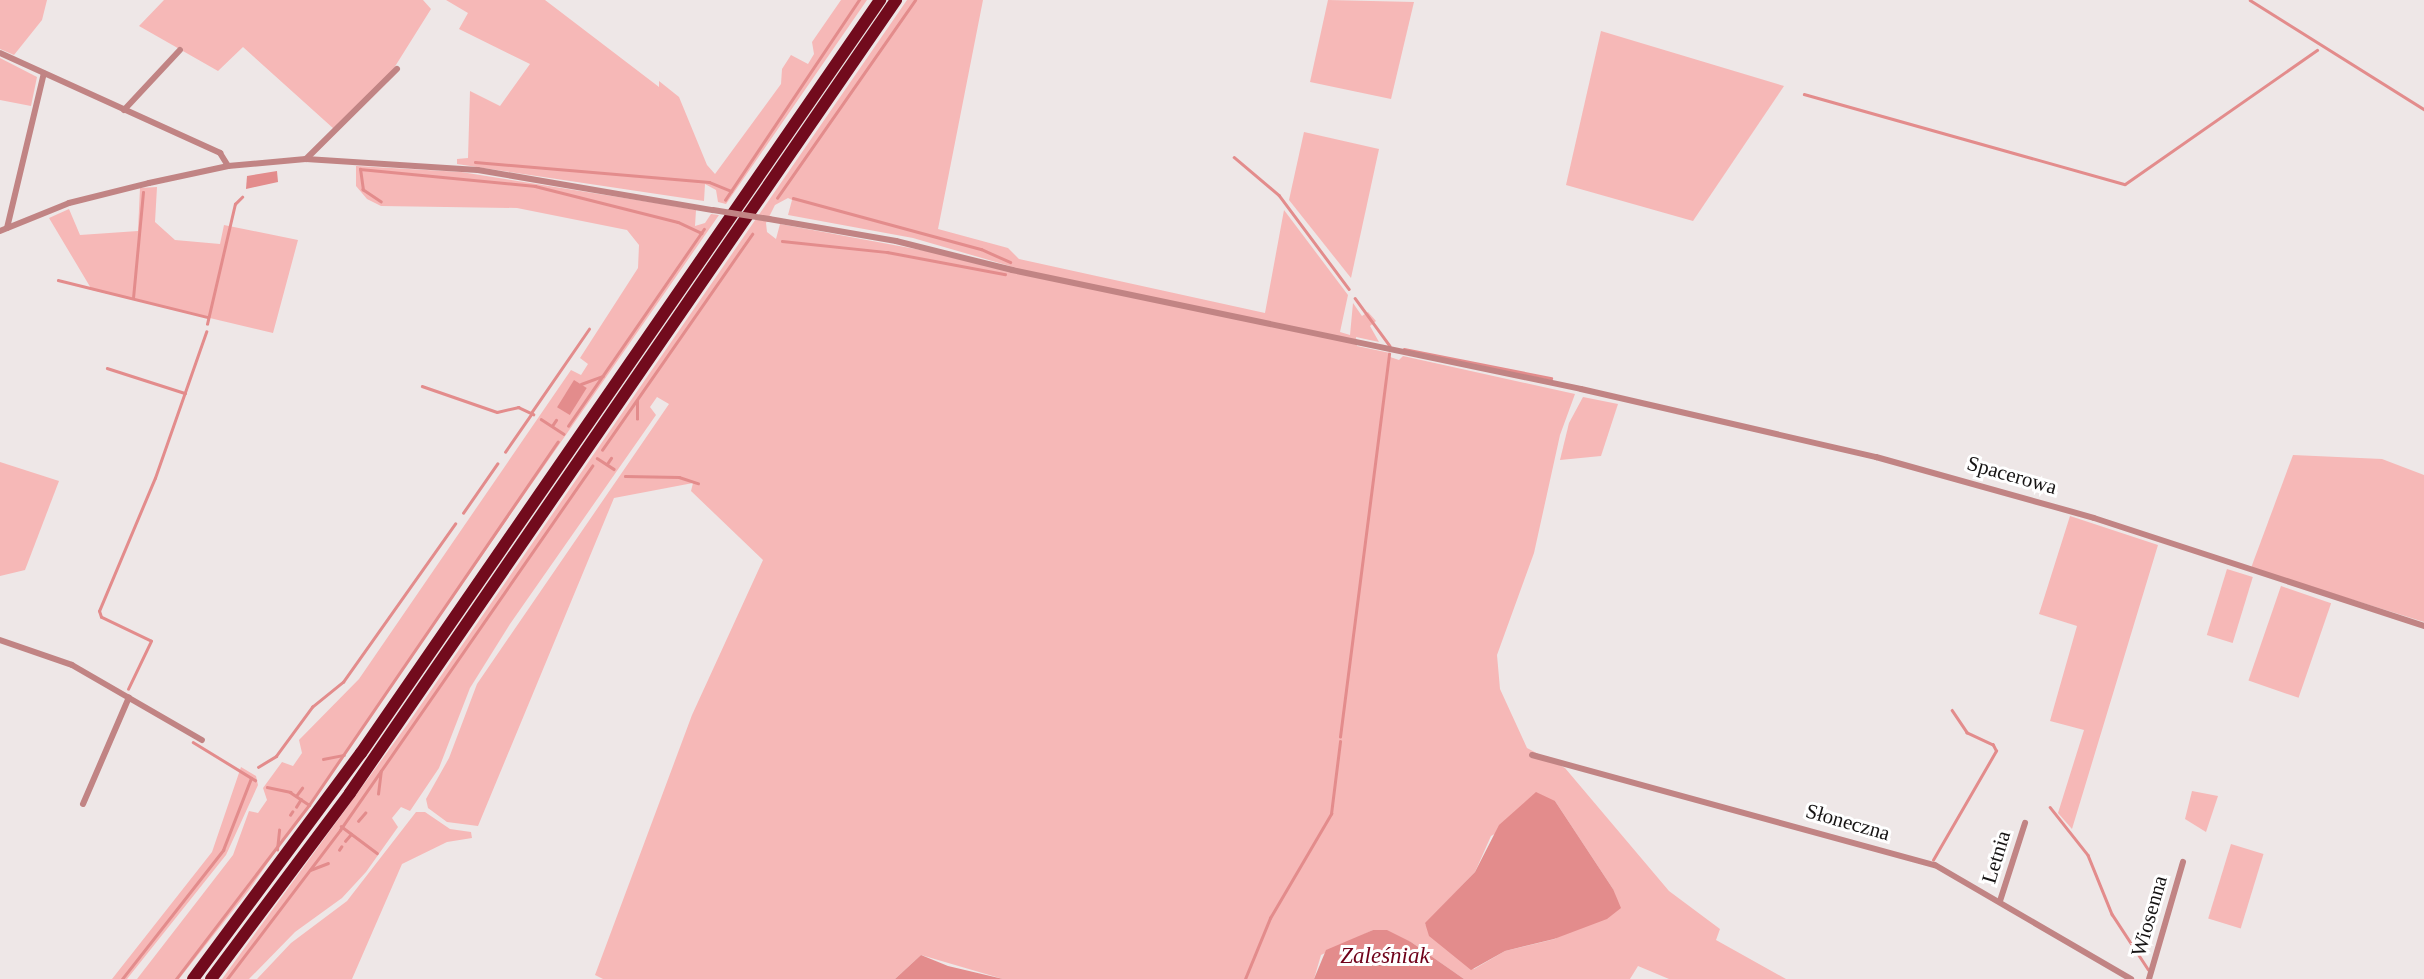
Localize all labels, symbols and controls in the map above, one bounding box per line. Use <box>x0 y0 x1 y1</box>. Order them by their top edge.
street label: Spacerowa <box>1964 450 2060 500</box>
street label: Słoneczna <box>1803 798 1893 846</box>
street label: Letnia <box>1976 828 2016 886</box>
street label: Wiosenna <box>2125 873 2173 959</box>
water label: Zaleśniak <box>1340 942 1430 970</box>

